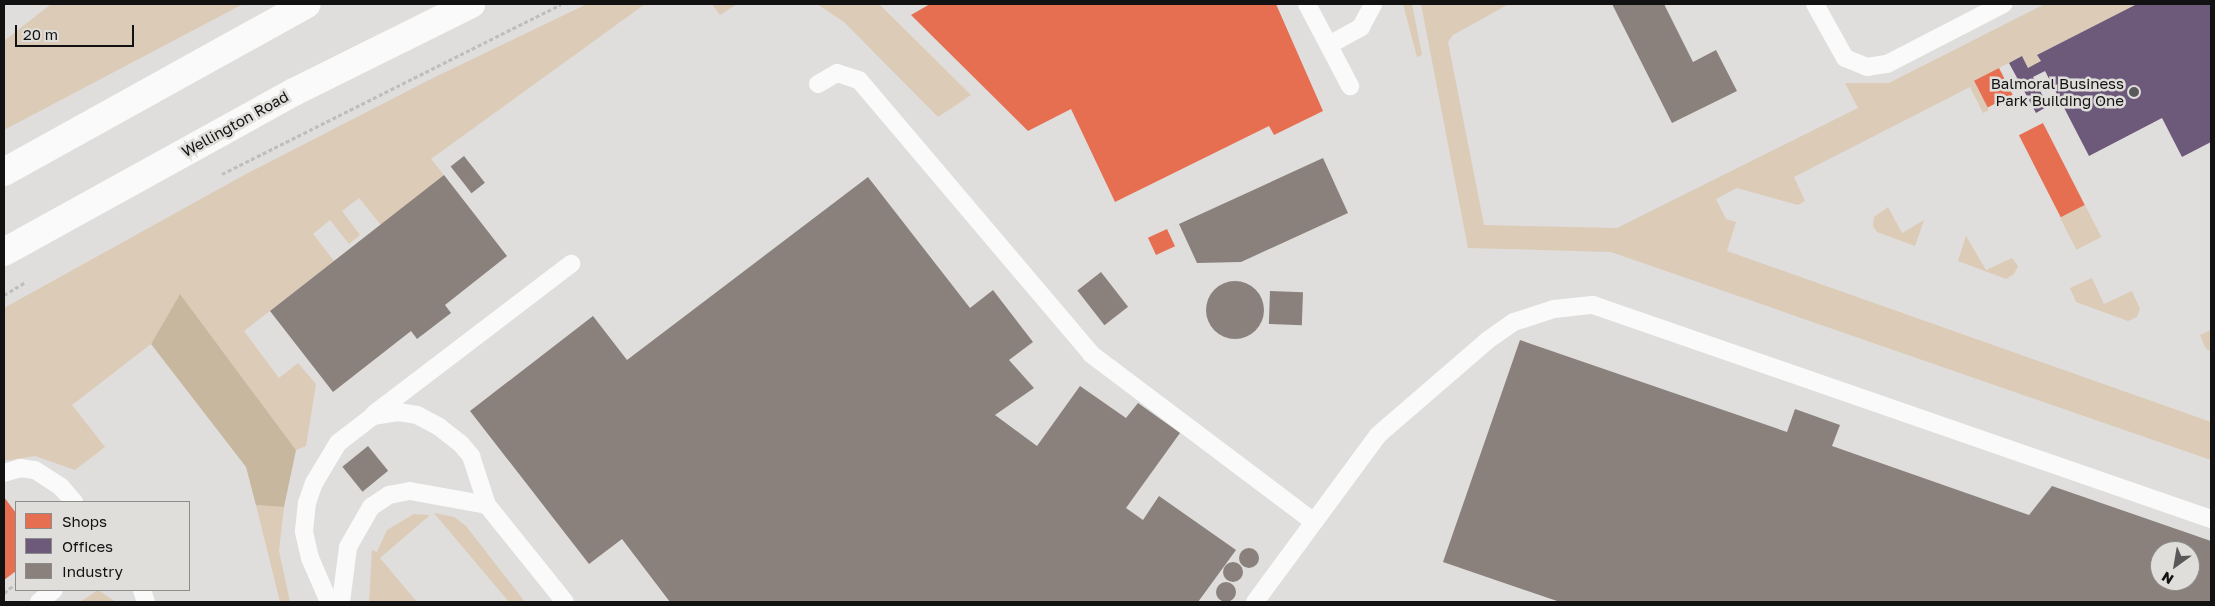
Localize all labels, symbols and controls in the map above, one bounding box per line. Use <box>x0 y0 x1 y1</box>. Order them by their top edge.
scale bar <box>18 15 136 47</box>
text: 20 m <box>23 25 58 43</box>
place label: Balmoral Business Park Building One <box>1991 74 2124 109</box>
marker: Balmoral Business Park Building One <box>2128 86 2140 98</box>
street label: Wellington Road <box>178 87 292 161</box>
legend <box>15 501 190 591</box>
text: Shops <box>62 512 107 530</box>
text: Offices <box>62 537 113 555</box>
north arrow <box>2150 541 2200 591</box>
text: Industry <box>62 562 123 580</box>
text: N <box>2158 568 2176 588</box>

